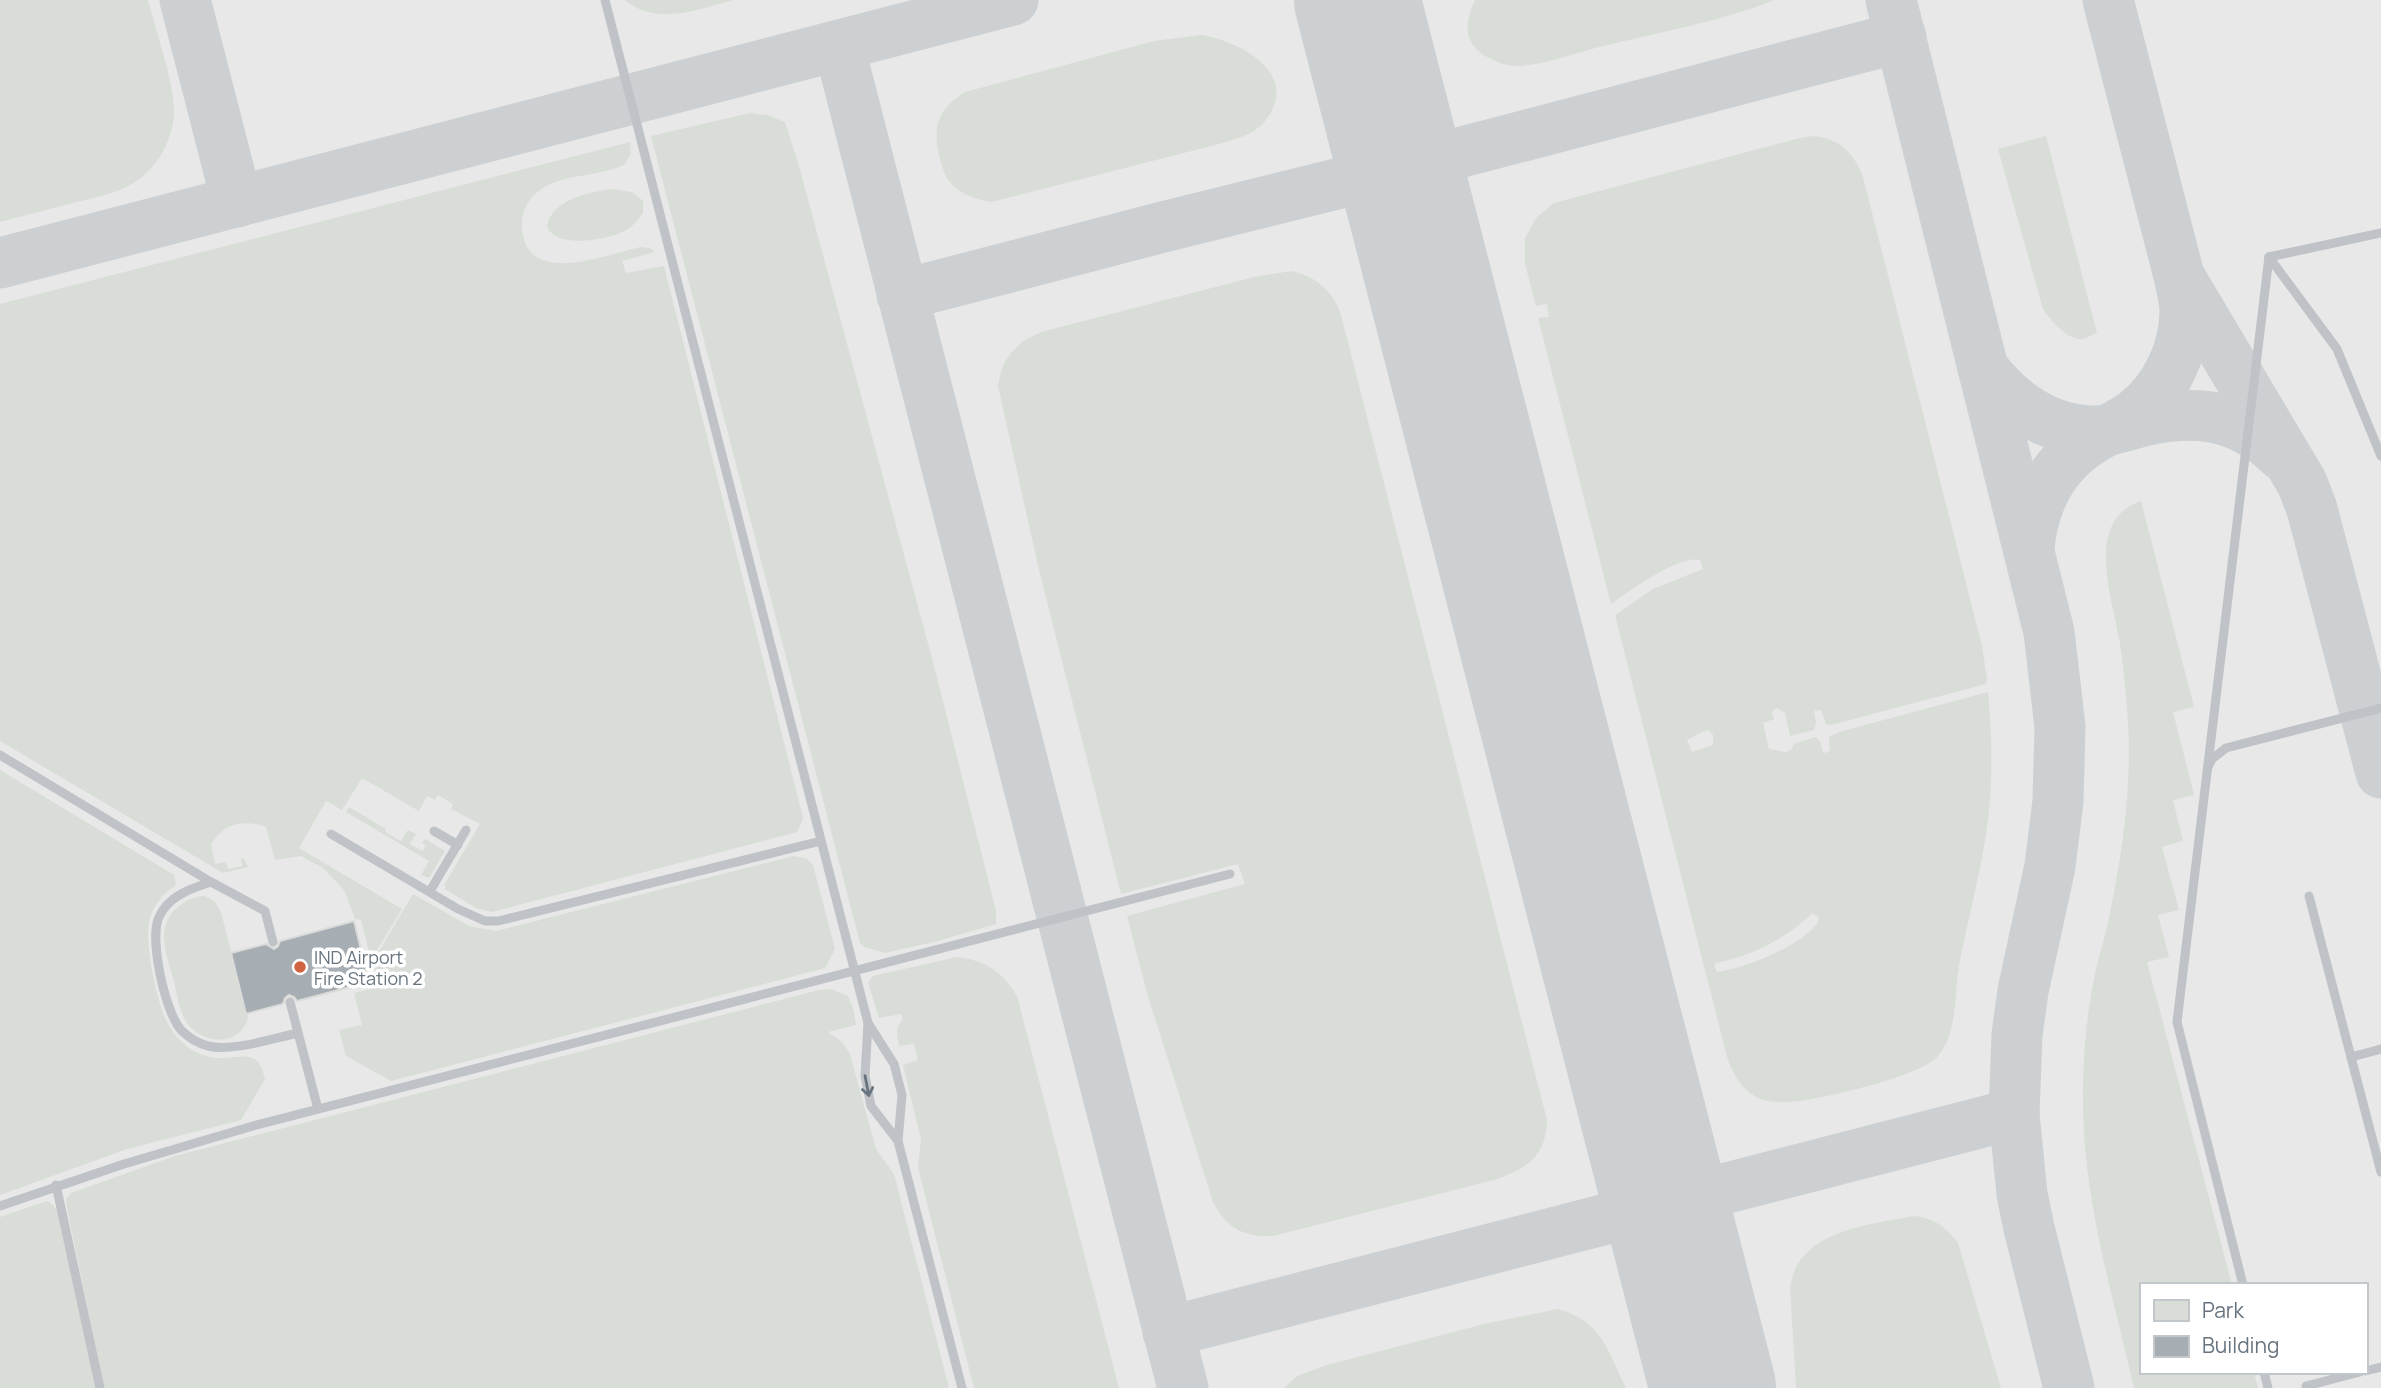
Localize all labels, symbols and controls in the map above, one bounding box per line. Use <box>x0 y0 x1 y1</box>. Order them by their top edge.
place label: IND Airport Fire Station 2 <box>314 945 423 990</box>
marker: IND Airport Fire Station 2 <box>292 959 308 975</box>
one-way arrow <box>861 1074 875 1097</box>
legend <box>2140 1283 2367 1374</box>
text: Park <box>2202 1296 2244 1324</box>
text: Building <box>2202 1331 2279 1359</box>

